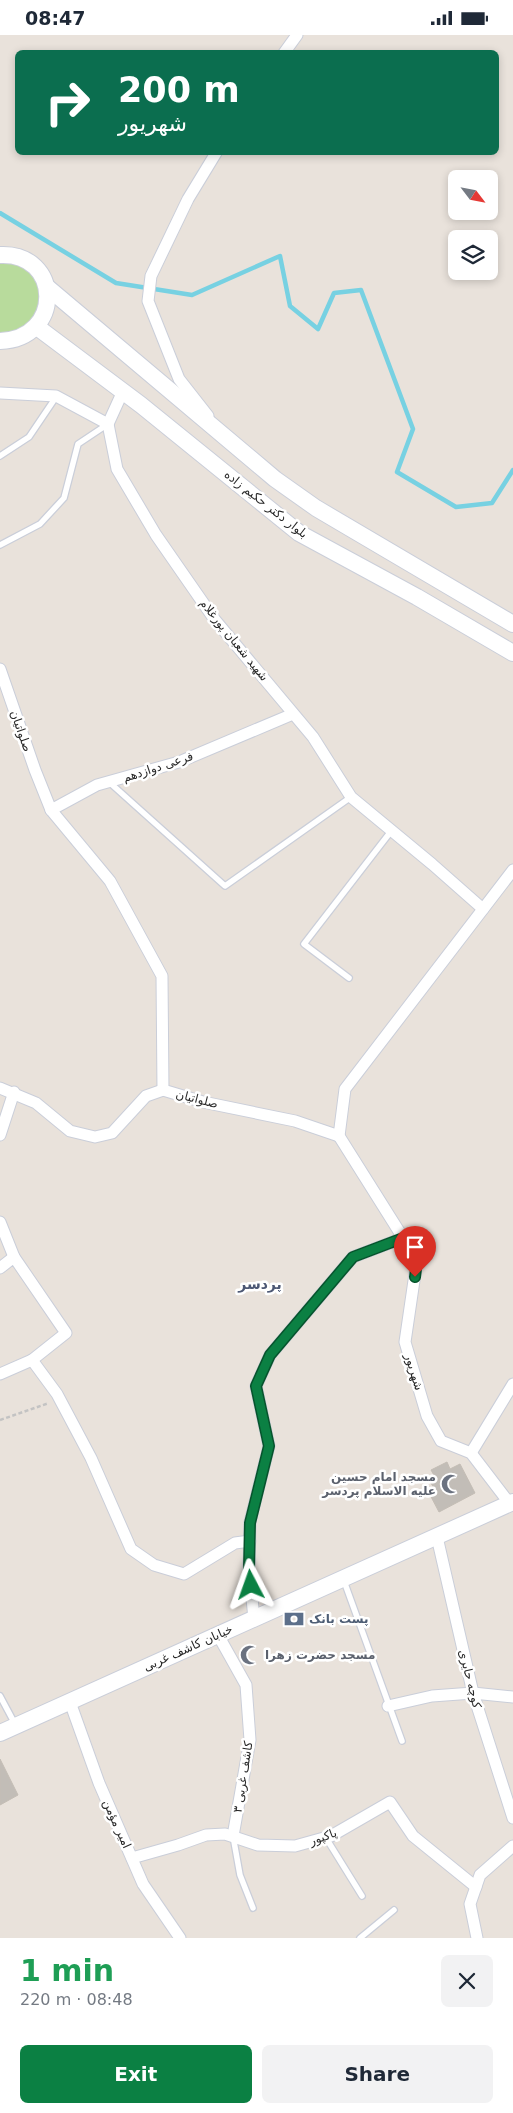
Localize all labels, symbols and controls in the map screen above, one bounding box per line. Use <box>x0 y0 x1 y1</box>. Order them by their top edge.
text: 08:47 <box>25 7 85 29</box>
icon: right <box>35 70 100 135</box>
text: 200 m <box>118 70 240 110</box>
text: شهریور <box>118 111 187 136</box>
north arrow <box>448 170 498 220</box>
map controls <box>448 170 498 280</box>
button: layers <box>448 230 498 280</box>
street label: بلوار دکتر حکیم زاده <box>221 467 310 542</box>
street label: شهید شعبان پورغلام <box>196 596 271 684</box>
street label: صلواتیان <box>6 708 35 754</box>
street label: فرعی دوازدهم <box>121 749 195 786</box>
street label: صلواتیان <box>174 1087 220 1112</box>
pin <box>394 1226 436 1277</box>
icon: arrive <box>401 1233 429 1261</box>
district label: پردسر <box>237 1276 282 1293</box>
street label: شهریور <box>401 1351 426 1392</box>
place label: مسجد امام حسین علیه الاسلام پردسر <box>321 1470 436 1499</box>
mosque icon: مسجد امام حسین علیه الاسلام پردسر <box>440 1473 462 1495</box>
position arrow <box>224 1558 276 1610</box>
bank icon: پست بانک <box>283 1608 305 1630</box>
place label: پست بانک <box>309 1612 368 1626</box>
street label: خیابان کاشف غربی <box>141 1622 235 1675</box>
mosque icon: مسجد حضرت زهرا <box>239 1644 261 1666</box>
place label: مسجد حضرت زهرا <box>265 1648 375 1662</box>
street label: کوچه حایری <box>455 1648 484 1710</box>
street label: کاشف غربی ۳ <box>230 1740 257 1814</box>
street label: امیر مؤمن <box>99 1797 134 1851</box>
street label: پاکپور <box>306 1826 339 1850</box>
text: 1 min <box>20 1953 114 1988</box>
button: close <box>441 1955 493 2007</box>
text: 220 m · 08:48 <box>20 1990 133 2009</box>
button: Exit <box>20 2045 252 2103</box>
button: Share <box>262 2045 493 2103</box>

